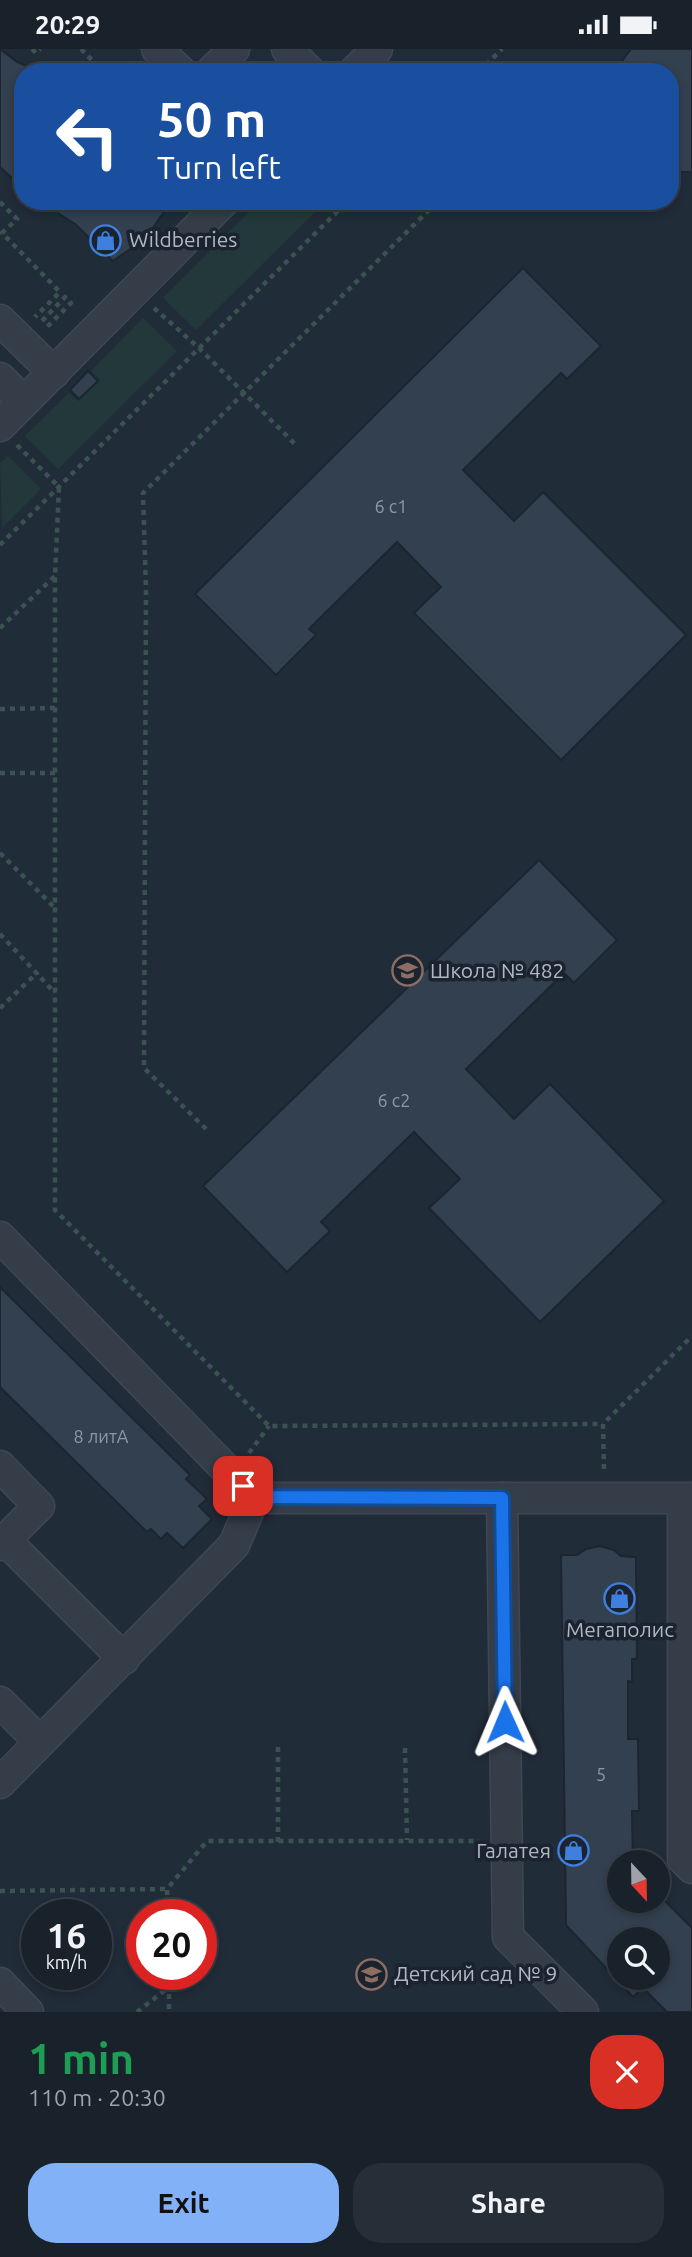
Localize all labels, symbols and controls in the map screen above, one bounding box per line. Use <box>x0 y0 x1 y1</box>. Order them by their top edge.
text: 20:29 <box>35 10 100 39</box>
icon: left <box>42 91 133 182</box>
text: 50 m <box>157 91 266 146</box>
text: Turn left <box>157 149 281 185</box>
shop icon: Wildberries <box>89 223 123 257</box>
place label: Wildberries <box>129 227 237 251</box>
house number: 6 с1 <box>375 496 407 516</box>
school or university icon: Школа № 482 <box>390 954 424 988</box>
place label: Школа № 482 <box>430 958 564 982</box>
house number: 6 с2 <box>378 1090 410 1110</box>
house number: 8 литА <box>73 1426 129 1446</box>
pin <box>213 1456 273 1516</box>
icon: arrive <box>224 1467 262 1505</box>
shop icon: Мегаполис <box>603 1581 637 1615</box>
place label: Мегаполис <box>566 1617 674 1641</box>
position arrow <box>468 1685 542 1759</box>
house number: 5 <box>596 1764 606 1784</box>
shop icon: Галатея <box>557 1834 591 1868</box>
place label: Галатея <box>476 1838 551 1862</box>
north arrow <box>607 1850 670 1913</box>
map controls <box>607 1850 670 1990</box>
speed limit sign: 20 <box>126 1899 217 1990</box>
text: 16 <box>47 1915 86 1955</box>
button: search <box>607 1927 670 1990</box>
text: km/h <box>46 1952 87 1972</box>
school or university icon: Детский сад № 9 <box>354 1957 388 1991</box>
place label: Детский сад № 9 <box>394 1961 557 1985</box>
text: 1 min <box>28 2035 134 2082</box>
button: close <box>590 2035 664 2109</box>
text: 110 m · 20:30 <box>28 2085 166 2110</box>
button: Exit <box>28 2163 339 2243</box>
button: Share <box>353 2163 664 2243</box>

